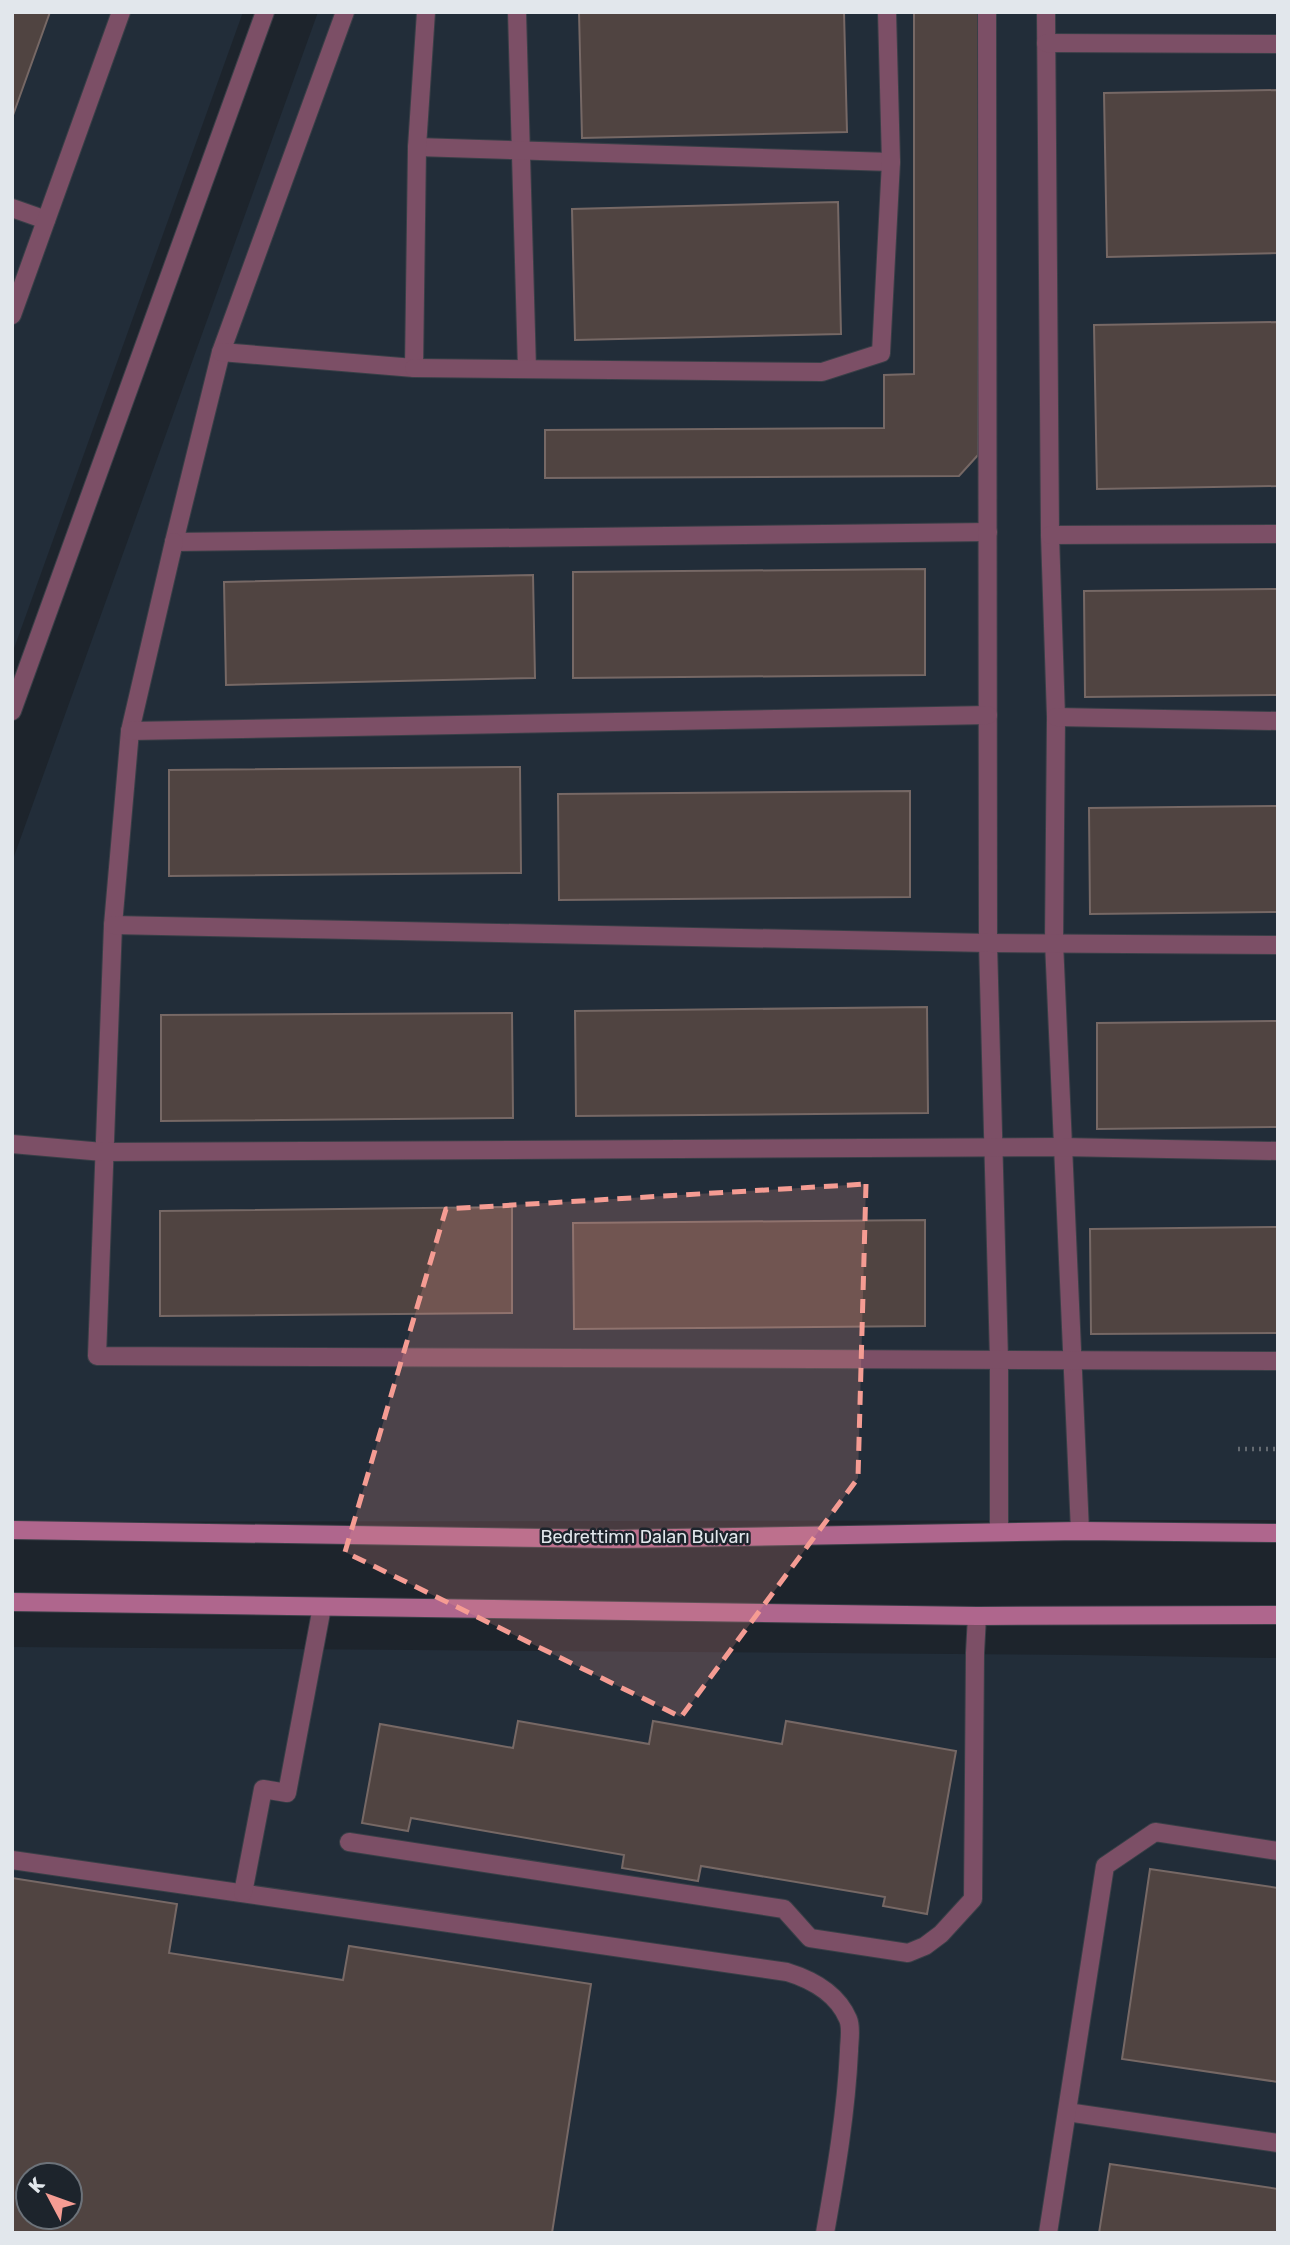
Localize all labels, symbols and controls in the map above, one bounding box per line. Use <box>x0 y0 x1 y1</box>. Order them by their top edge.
street label: Bedrettimn Dalan Bulvarı <box>540 1526 750 1548</box>
north arrow <box>14 2161 84 2231</box>
text: K <box>24 2173 50 2197</box>

